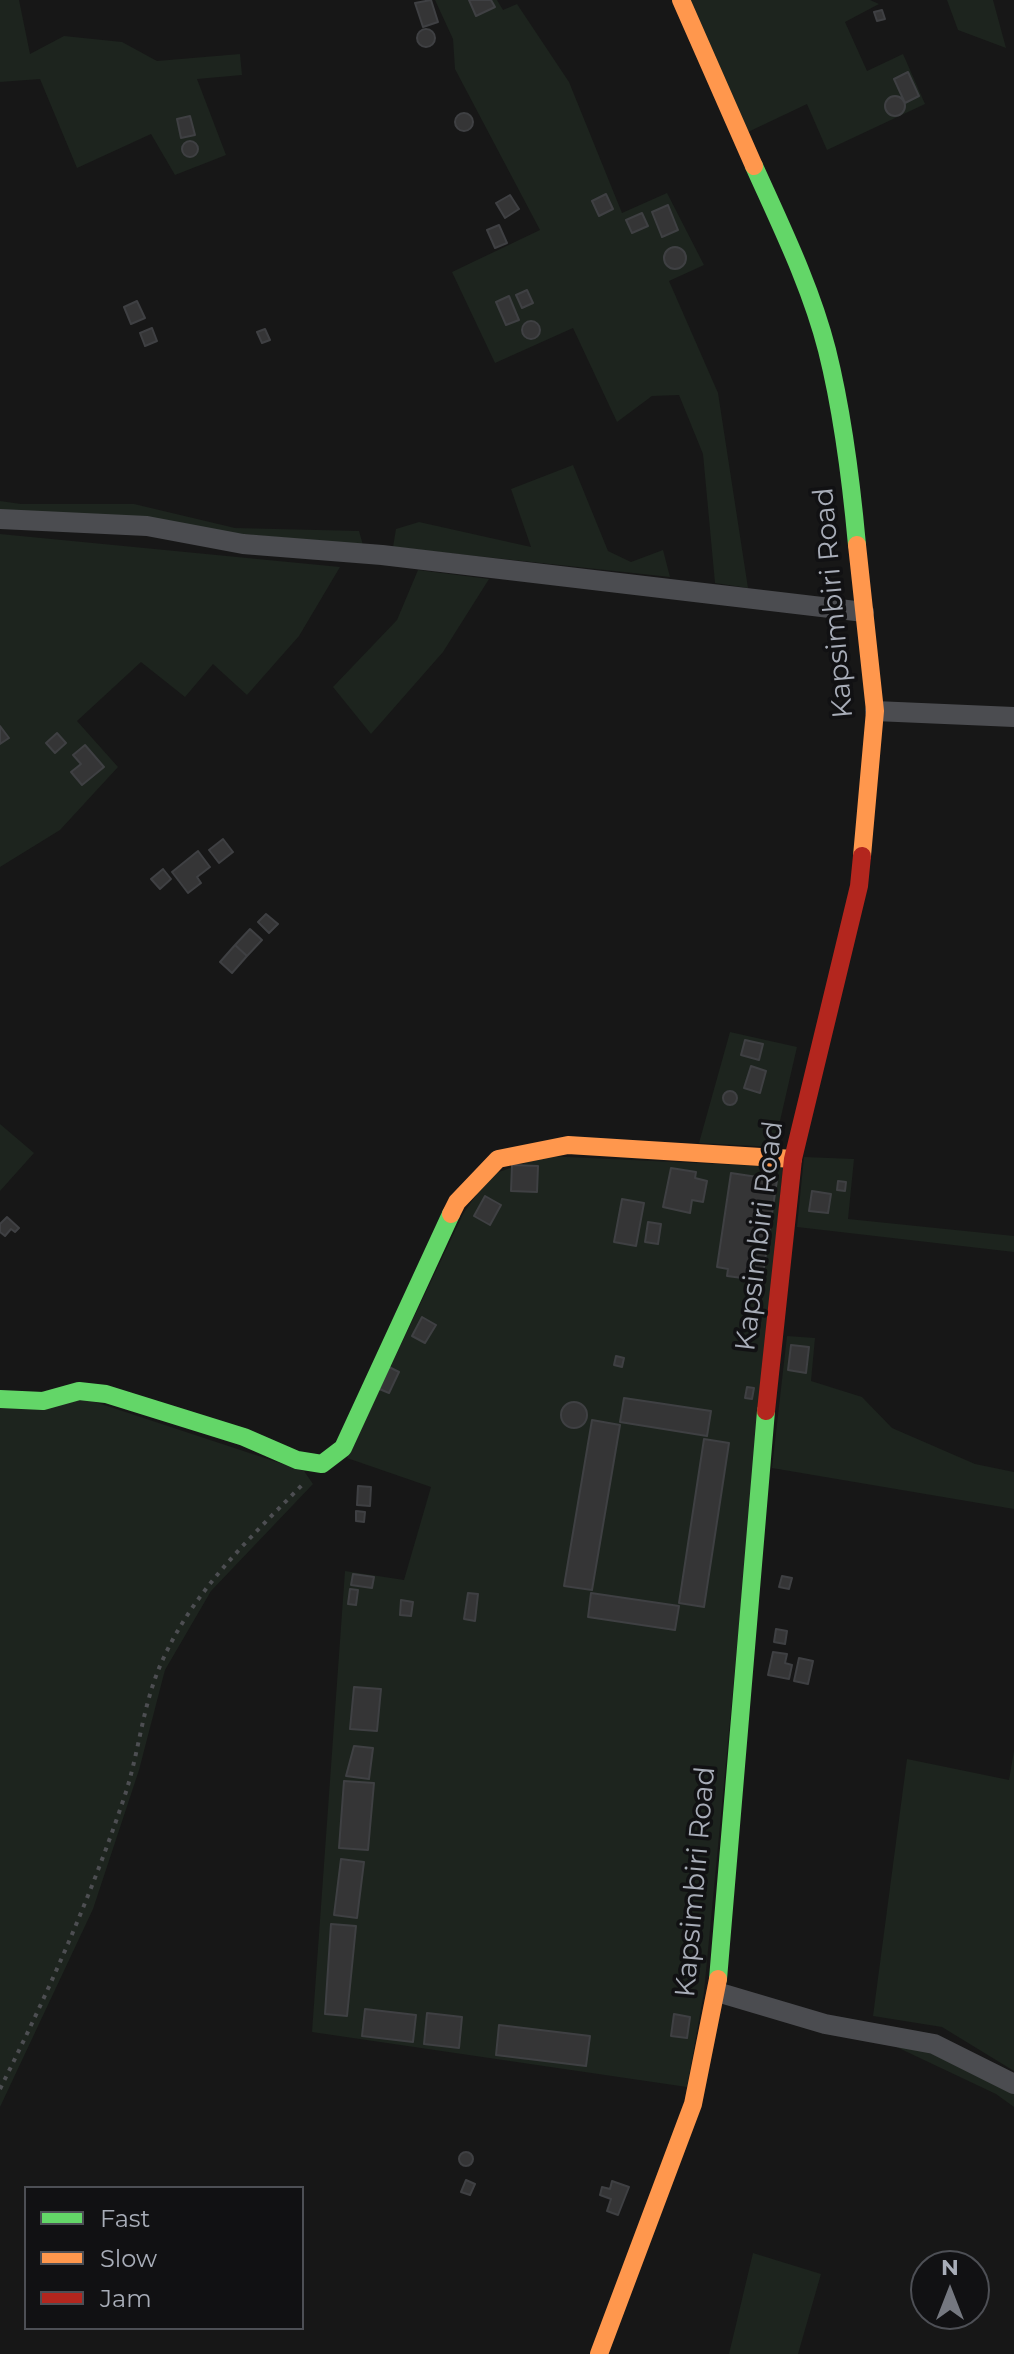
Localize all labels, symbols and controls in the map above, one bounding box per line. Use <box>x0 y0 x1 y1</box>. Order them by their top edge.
street label: Kapsimbiri Road <box>807 486 861 720</box>
street label: Kapsimbiri Road <box>729 1119 791 1353</box>
street label: Kapsimbiri Road <box>669 1765 723 1999</box>
legend <box>24 2186 304 2330</box>
text: Fast <box>100 2204 150 2233</box>
text: Slow <box>100 2244 157 2273</box>
north arrow <box>910 2250 990 2330</box>
text: N <box>941 2254 959 2281</box>
text: Jam <box>100 2284 152 2313</box>

